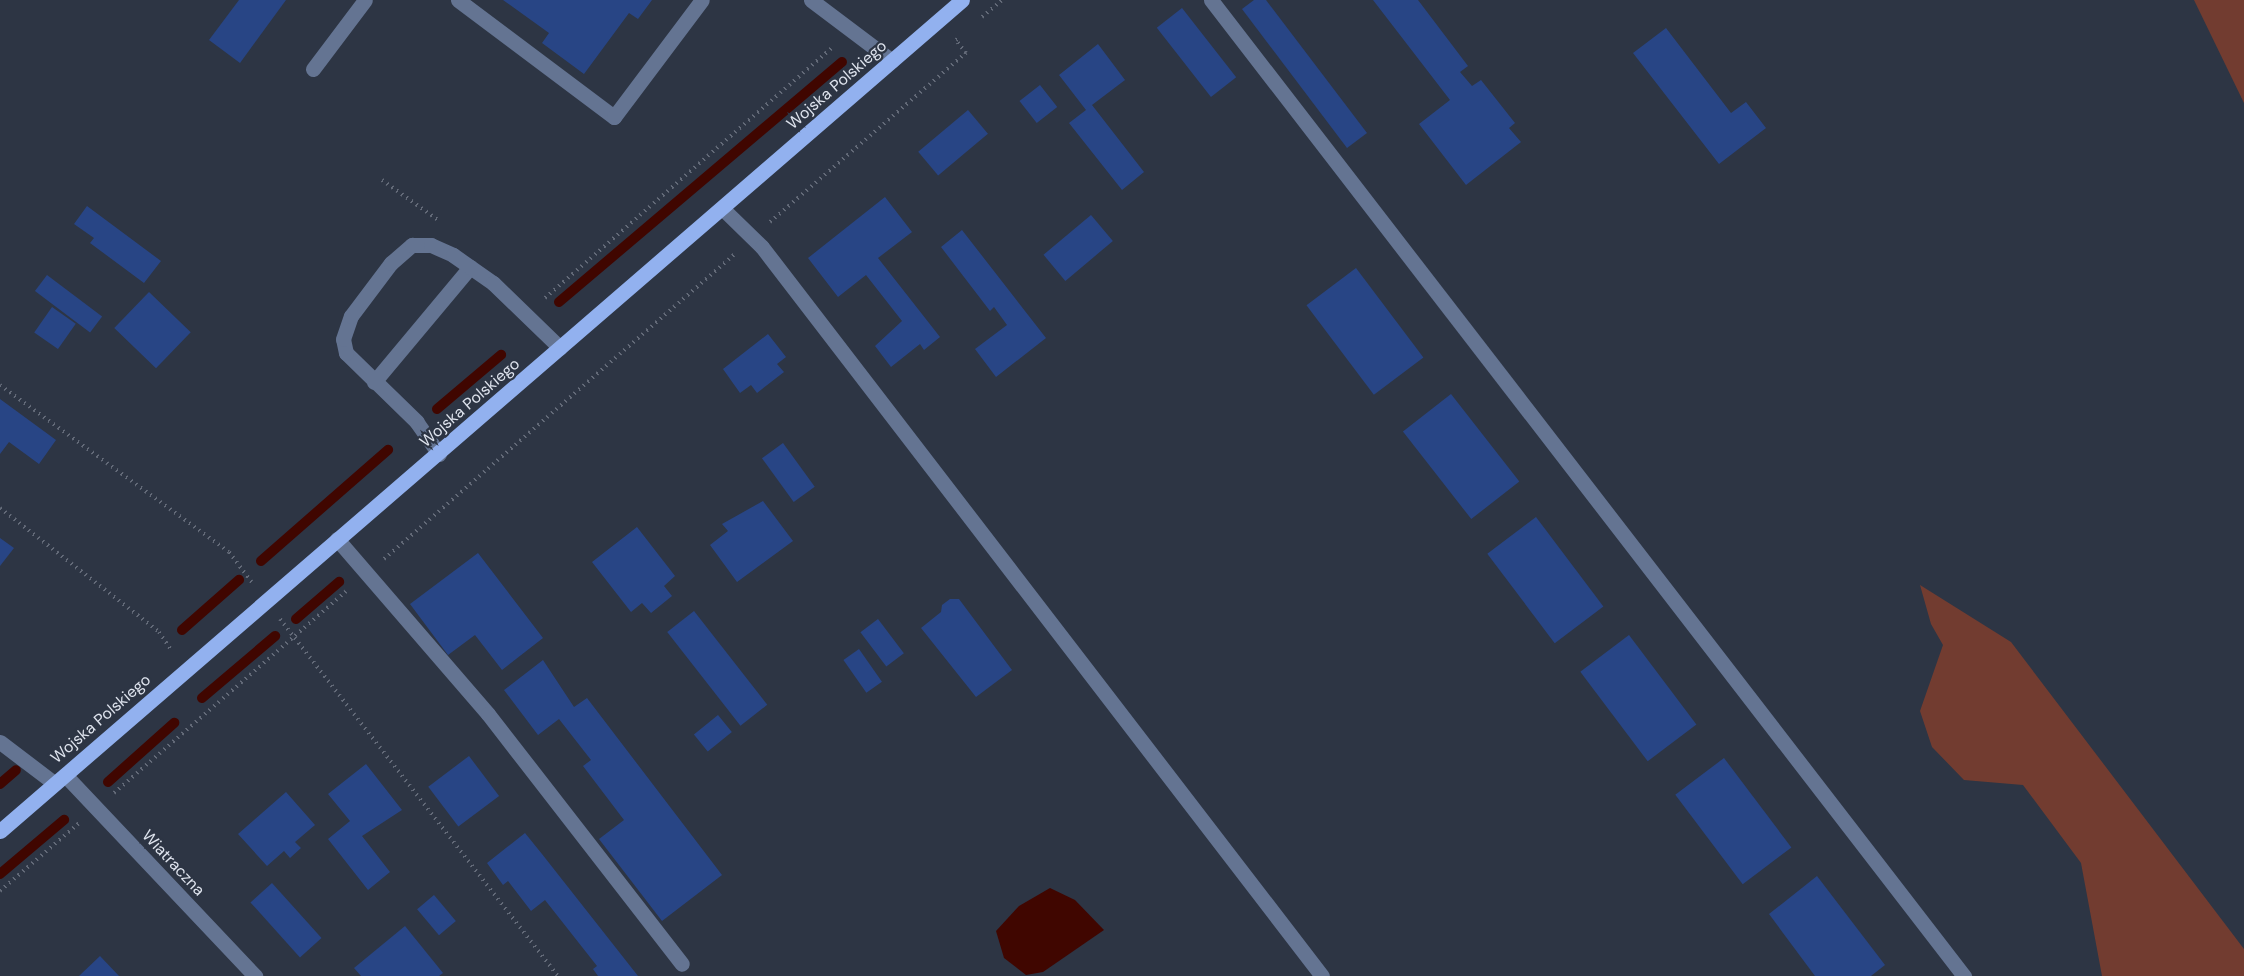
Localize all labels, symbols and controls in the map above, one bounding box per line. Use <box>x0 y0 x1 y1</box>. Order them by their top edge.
street label: Wojska Polskiego <box>783 36 891 134</box>
street label: Wojska Polskiego <box>416 354 524 452</box>
street label: Wojska Polskiego <box>47 670 155 768</box>
street label: Wiatraczna <box>138 826 208 900</box>

